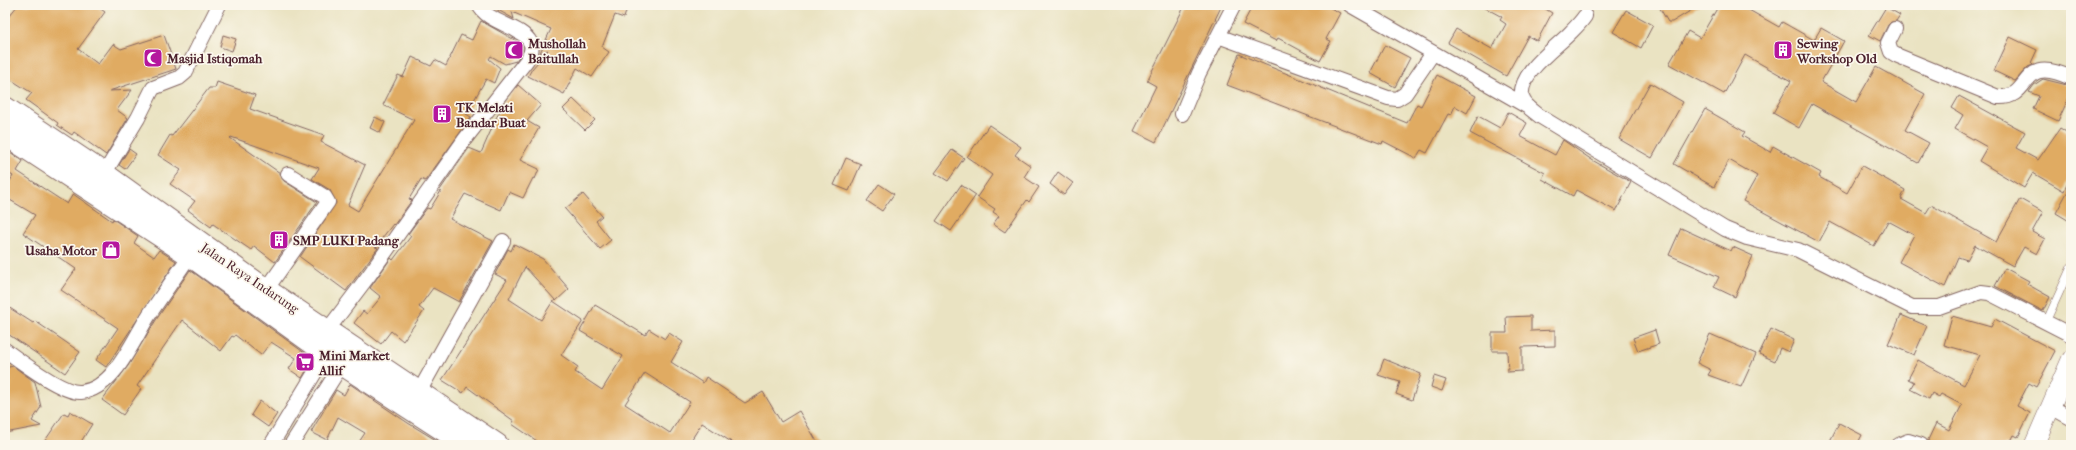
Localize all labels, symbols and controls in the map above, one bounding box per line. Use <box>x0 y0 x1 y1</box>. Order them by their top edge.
place label: Mushollah Baitullah <box>527 36 587 66</box>
place label: Sewing Workshop Old <box>1796 36 1878 67</box>
mosque icon: Mushollah Baitullah <box>503 39 525 61</box>
building icon: Sewing Workshop Old <box>1772 39 1794 61</box>
mosque icon: Masjid Istiqomah <box>142 47 164 69</box>
place label: Masjid Istiqomah <box>166 51 263 67</box>
place label: TK Melati Bandar Buat <box>455 100 526 130</box>
building icon: TK Melati Bandar Buat <box>431 103 453 125</box>
building icon: SMP LUKI Padang <box>268 229 290 251</box>
place label: SMP LUKI Padang <box>293 233 400 249</box>
shop icon: Usaha Motor <box>100 239 122 261</box>
street label: Jalan Raya Indarung <box>197 239 303 317</box>
place label: Usaha Motor <box>24 243 97 258</box>
place label: Mini Market Allif <box>318 348 390 378</box>
supermarket icon: Mini Market Allif <box>294 351 316 373</box>

